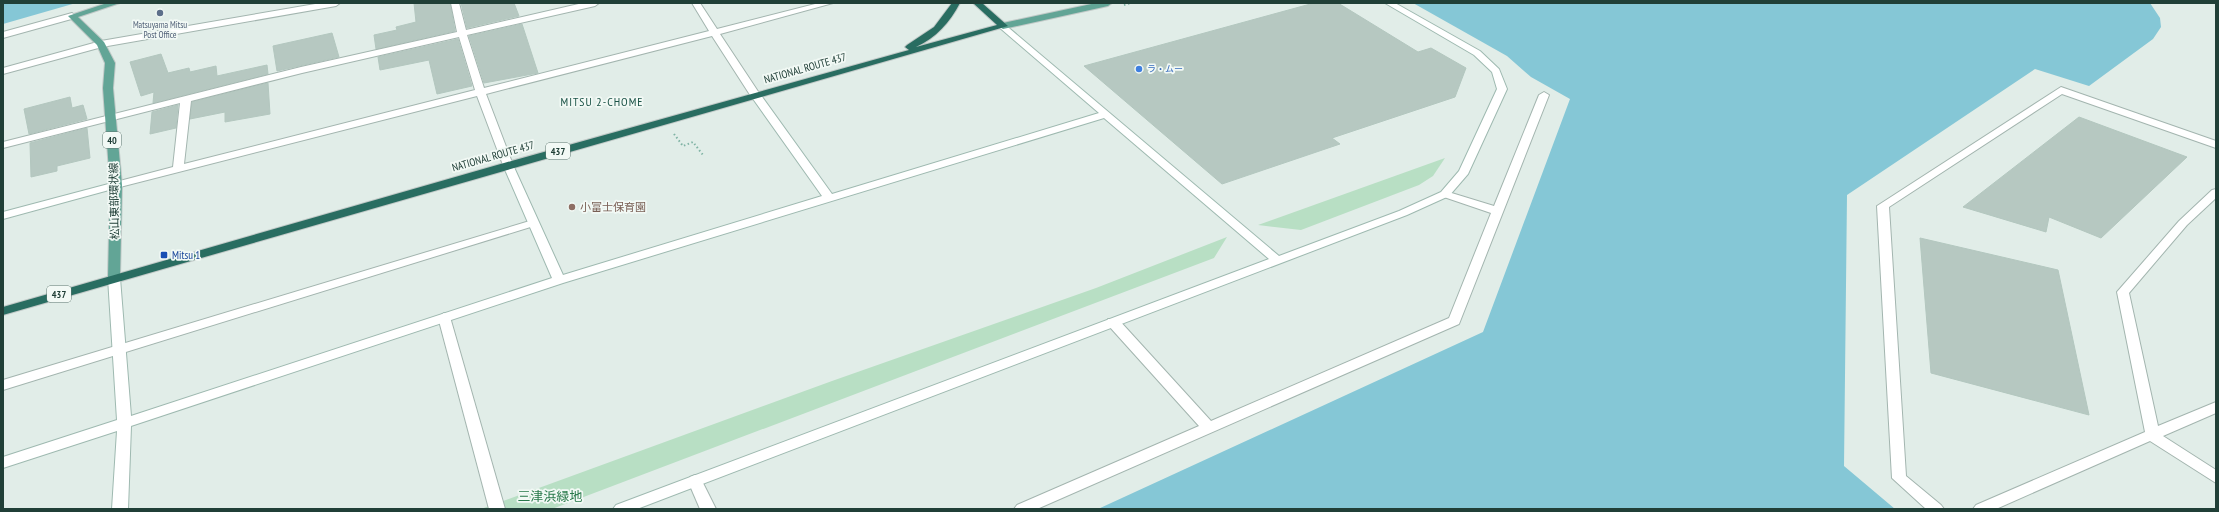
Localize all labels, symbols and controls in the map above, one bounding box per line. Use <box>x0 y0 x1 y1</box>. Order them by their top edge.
marker: Matsuyama Mitsu Post Office <box>155 8 165 18</box>
place label: Matsuyama Mitsu Post Office <box>133 19 187 40</box>
street label: NATIONAL ROUTE 437 <box>762 50 848 86</box>
place label: ラ・ムー <box>1147 63 1183 74</box>
marker: ラ・ムー <box>1134 64 1144 74</box>
district label: MITSU 2-CHOME <box>561 94 643 109</box>
road number: 40 <box>103 132 121 148</box>
street label: NATIONAL ROUTE 437 <box>450 138 536 174</box>
road number: 437 <box>546 143 570 159</box>
street label: 松山東部環状線 <box>106 162 122 240</box>
place label: 小富士保育園 <box>580 200 646 214</box>
marker: 小富士保育園 <box>567 202 577 212</box>
place label: Mitsu 1 <box>172 248 200 262</box>
marker: Mitsu 1 <box>159 250 169 260</box>
road number: 437 <box>47 286 71 302</box>
park label: 三津浜緑地 <box>517 488 583 505</box>

